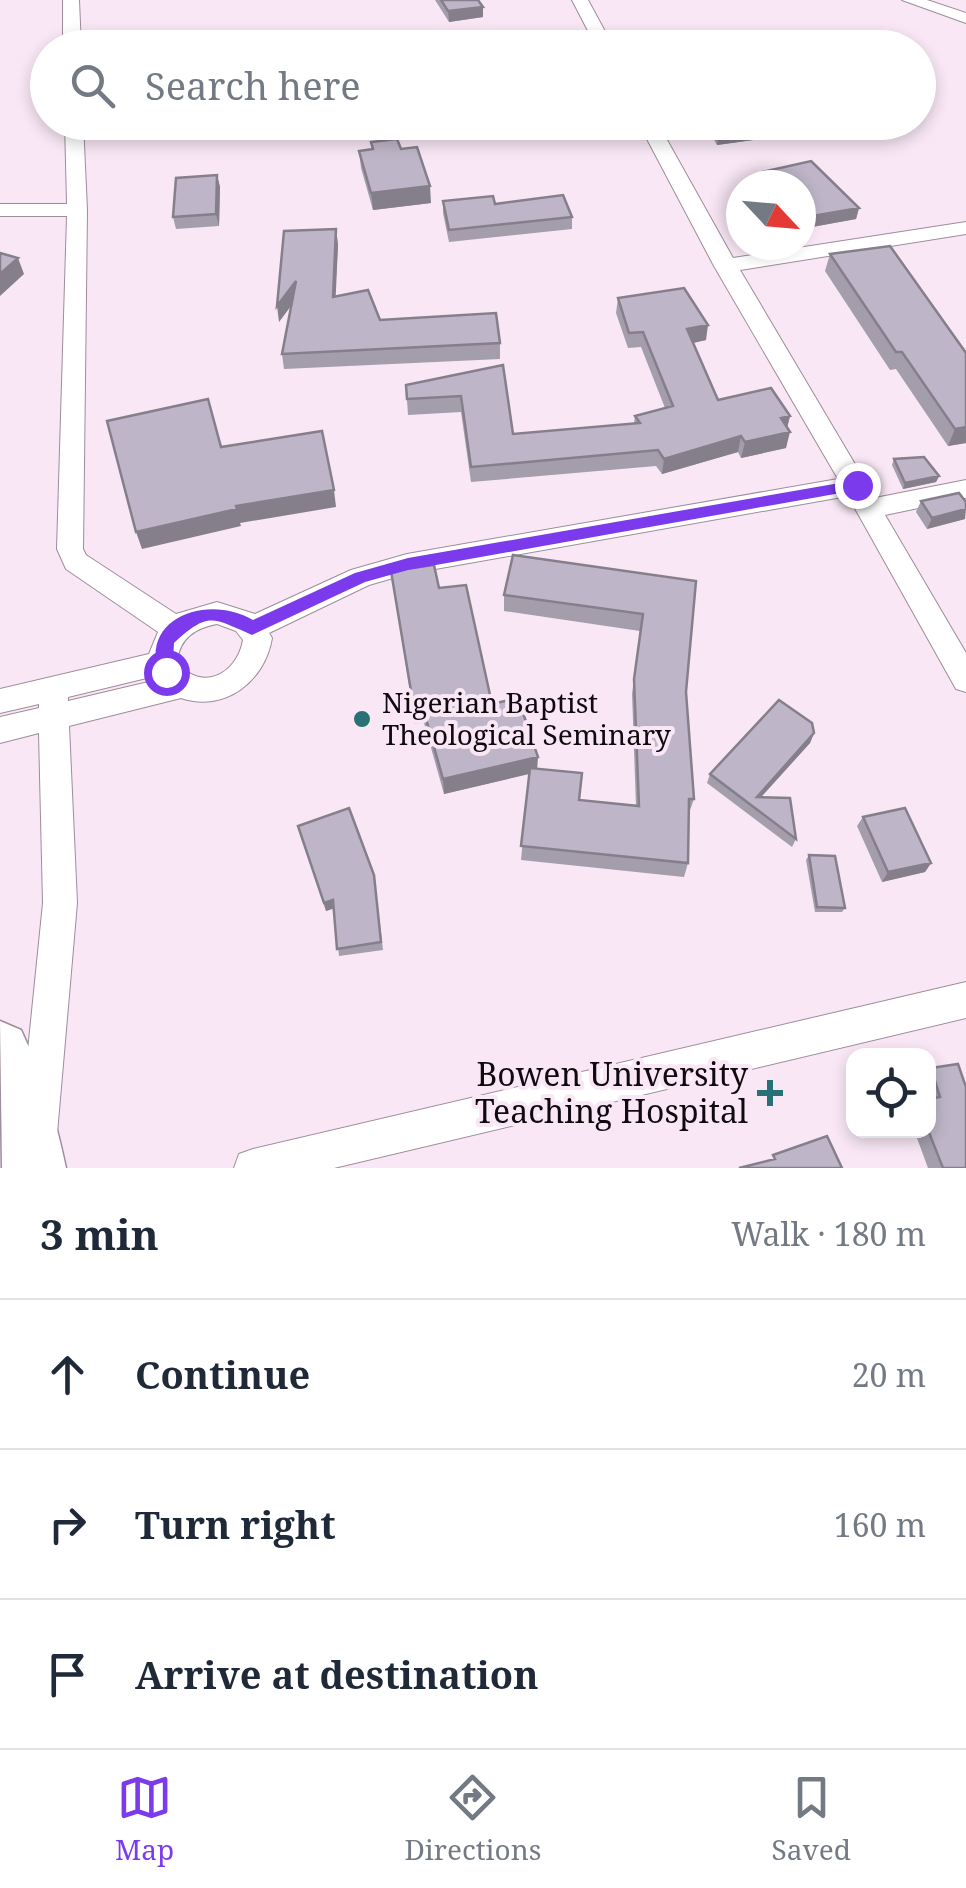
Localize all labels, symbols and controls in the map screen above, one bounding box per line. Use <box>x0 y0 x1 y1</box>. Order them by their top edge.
search box <box>30 30 936 140</box>
icon: search <box>65 58 120 113</box>
text: Search here <box>145 59 361 111</box>
north arrow <box>726 170 816 260</box>
route end <box>835 463 881 509</box>
route start <box>144 650 190 696</box>
place label: Nigerian Baptist Theological Seminary <box>382 683 671 753</box>
marker: Nigerian Baptist Theological Seminary <box>351 708 373 730</box>
map controls <box>846 1048 936 1138</box>
button: locate <box>846 1048 936 1138</box>
place label: Bowen University Teaching Hospital <box>475 1052 749 1132</box>
marker: Bowen University Teaching Hospital <box>757 1080 783 1106</box>
text: 3 min <box>40 1205 159 1262</box>
text: Walk · 180 m <box>731 1212 926 1255</box>
icon: ahead <box>40 1347 95 1402</box>
text: Continue <box>135 1348 310 1400</box>
text: 20 m <box>852 1353 926 1396</box>
icon: right <box>40 1497 95 1552</box>
text: Turn right <box>135 1498 336 1550</box>
text: 160 m <box>834 1503 926 1546</box>
icon: arrive <box>40 1647 95 1702</box>
text: Arrive at destination <box>135 1648 539 1700</box>
tab: Map <box>115 1770 174 1868</box>
tab: Directions <box>404 1770 541 1868</box>
tab: Saved <box>772 1770 851 1868</box>

